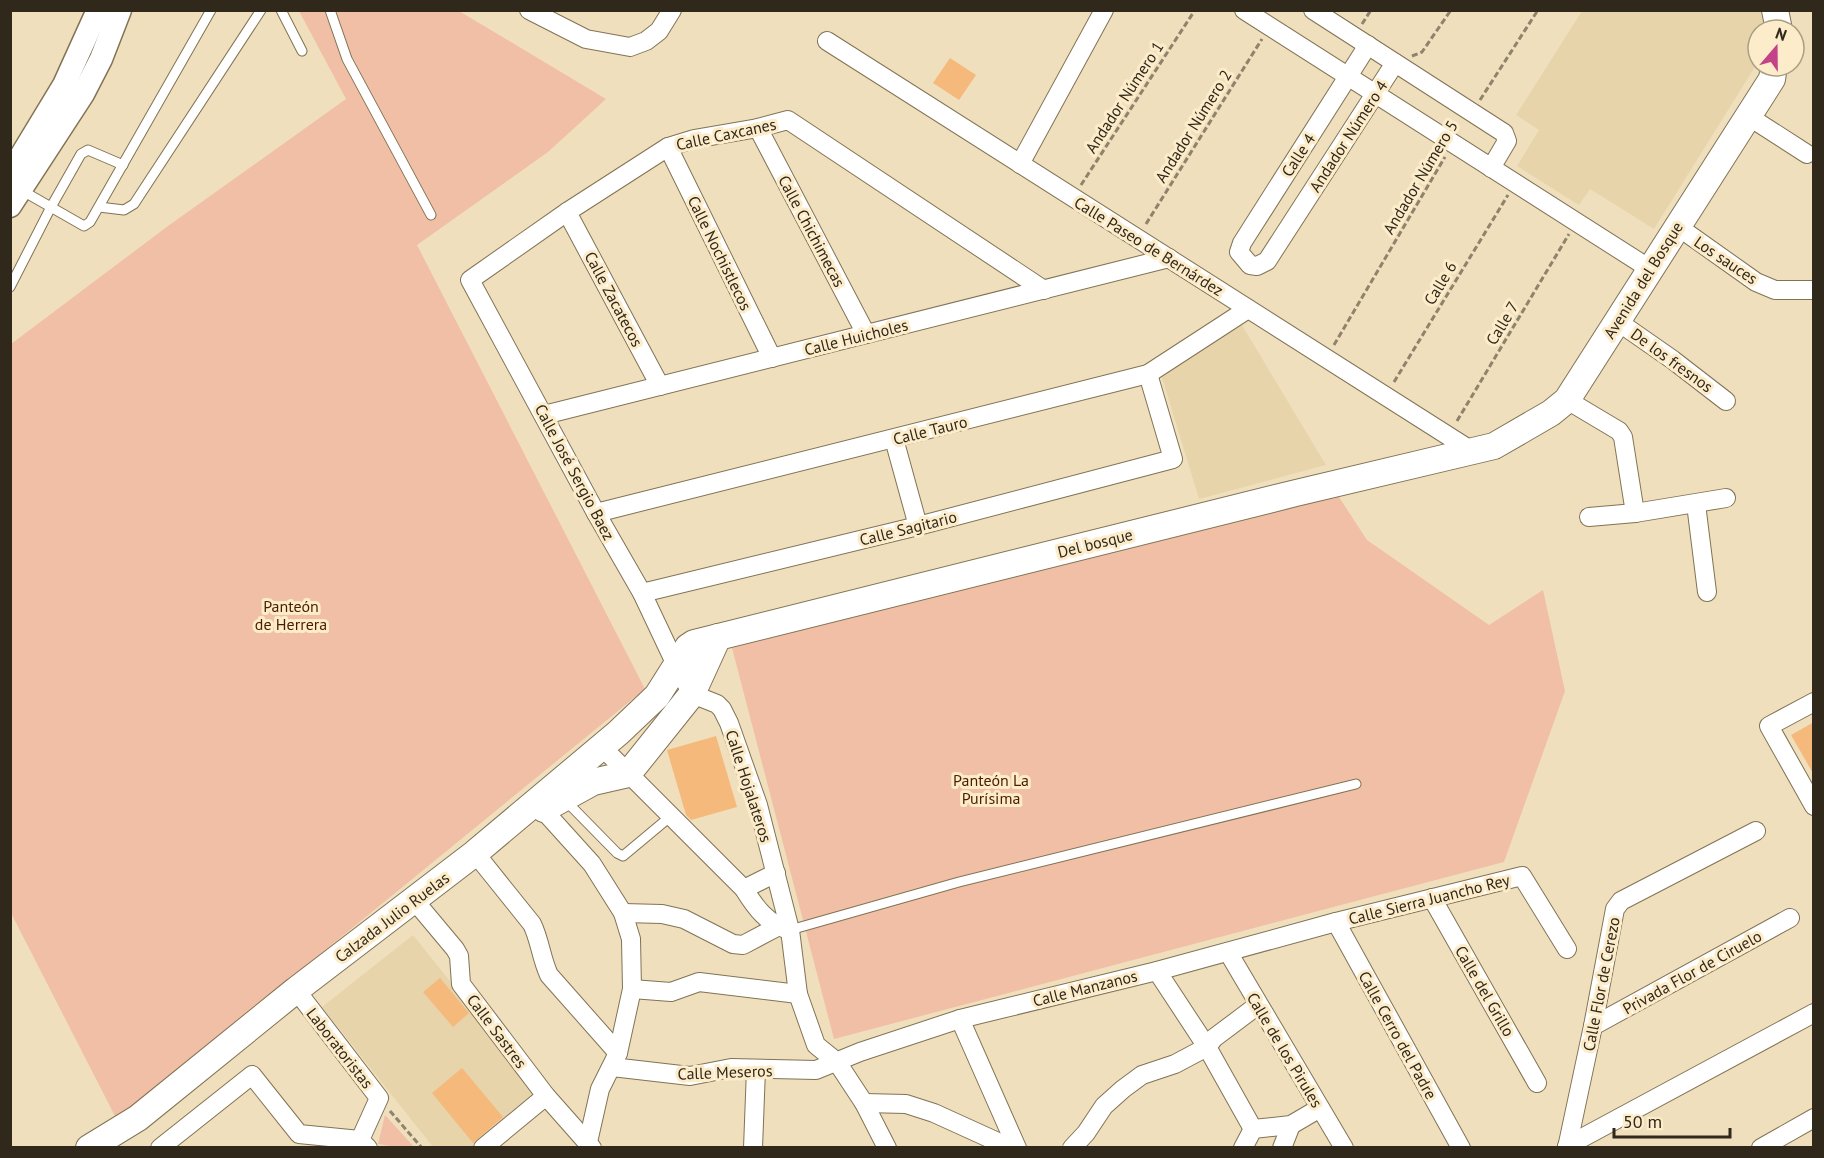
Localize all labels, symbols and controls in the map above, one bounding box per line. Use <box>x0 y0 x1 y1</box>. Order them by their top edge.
north arrow <box>1746 18 1806 78</box>
text: N <box>1773 23 1789 45</box>
street label: Andador Número 1 <box>1080 37 1168 157</box>
street label: Andador Número 2 <box>1150 66 1236 186</box>
street label: Andador Número 4 <box>1304 76 1392 196</box>
street label: Calle Caxcanes <box>674 114 778 154</box>
street label: Andador Número 5 <box>1378 117 1462 237</box>
street label: Calle 4 <box>1277 129 1319 180</box>
street label: Calle Chichimecas <box>774 172 850 291</box>
street label: Calle Nochistlecos <box>684 192 757 314</box>
street label: Calle Paseo de Bernárdez <box>1071 192 1227 300</box>
street label: Avenida del Bosque <box>1599 218 1687 342</box>
street label: Los sauces <box>1691 232 1762 289</box>
street label: Calle Zacatecos <box>581 248 648 350</box>
street label: Calle 6 <box>1419 258 1461 308</box>
street label: Calle 7 <box>1481 298 1523 348</box>
street label: Calle Huicholes <box>802 314 910 360</box>
street label: De los fresnos <box>1627 324 1717 397</box>
street label: Calle José Sergio Baez <box>531 401 619 543</box>
street label: Calle Tauro <box>891 411 969 449</box>
street label: Calle Sagitario <box>857 506 959 550</box>
street label: Del bosque <box>1055 524 1135 562</box>
park label: Panteón de Herrera <box>255 596 327 634</box>
street label: Calle Hojalateros <box>721 727 777 845</box>
park label: Panteón La Purísima <box>953 770 1029 808</box>
street label: Calzada Julio Ruelas <box>331 867 453 966</box>
street label: Calle Sierra Juancho Rey <box>1346 869 1512 929</box>
street label: Calle Flor de Cerezo <box>1578 915 1624 1053</box>
street label: Privada Flor de Ciruelo <box>1619 926 1765 1018</box>
street label: Calle del Grillo <box>1451 942 1519 1040</box>
street label: Calle Manzanos <box>1031 965 1140 1011</box>
street label: Calle Cerro del Padre <box>1355 968 1441 1102</box>
street label: Calle de los Pirules <box>1243 989 1327 1111</box>
street label: Calle Sastres <box>463 990 531 1072</box>
street label: Laboratoristas <box>302 1004 378 1093</box>
street label: Calle Meseros <box>677 1060 773 1084</box>
scale bar <box>1614 1101 1730 1139</box>
text: 50 m <box>1623 1110 1662 1133</box>

